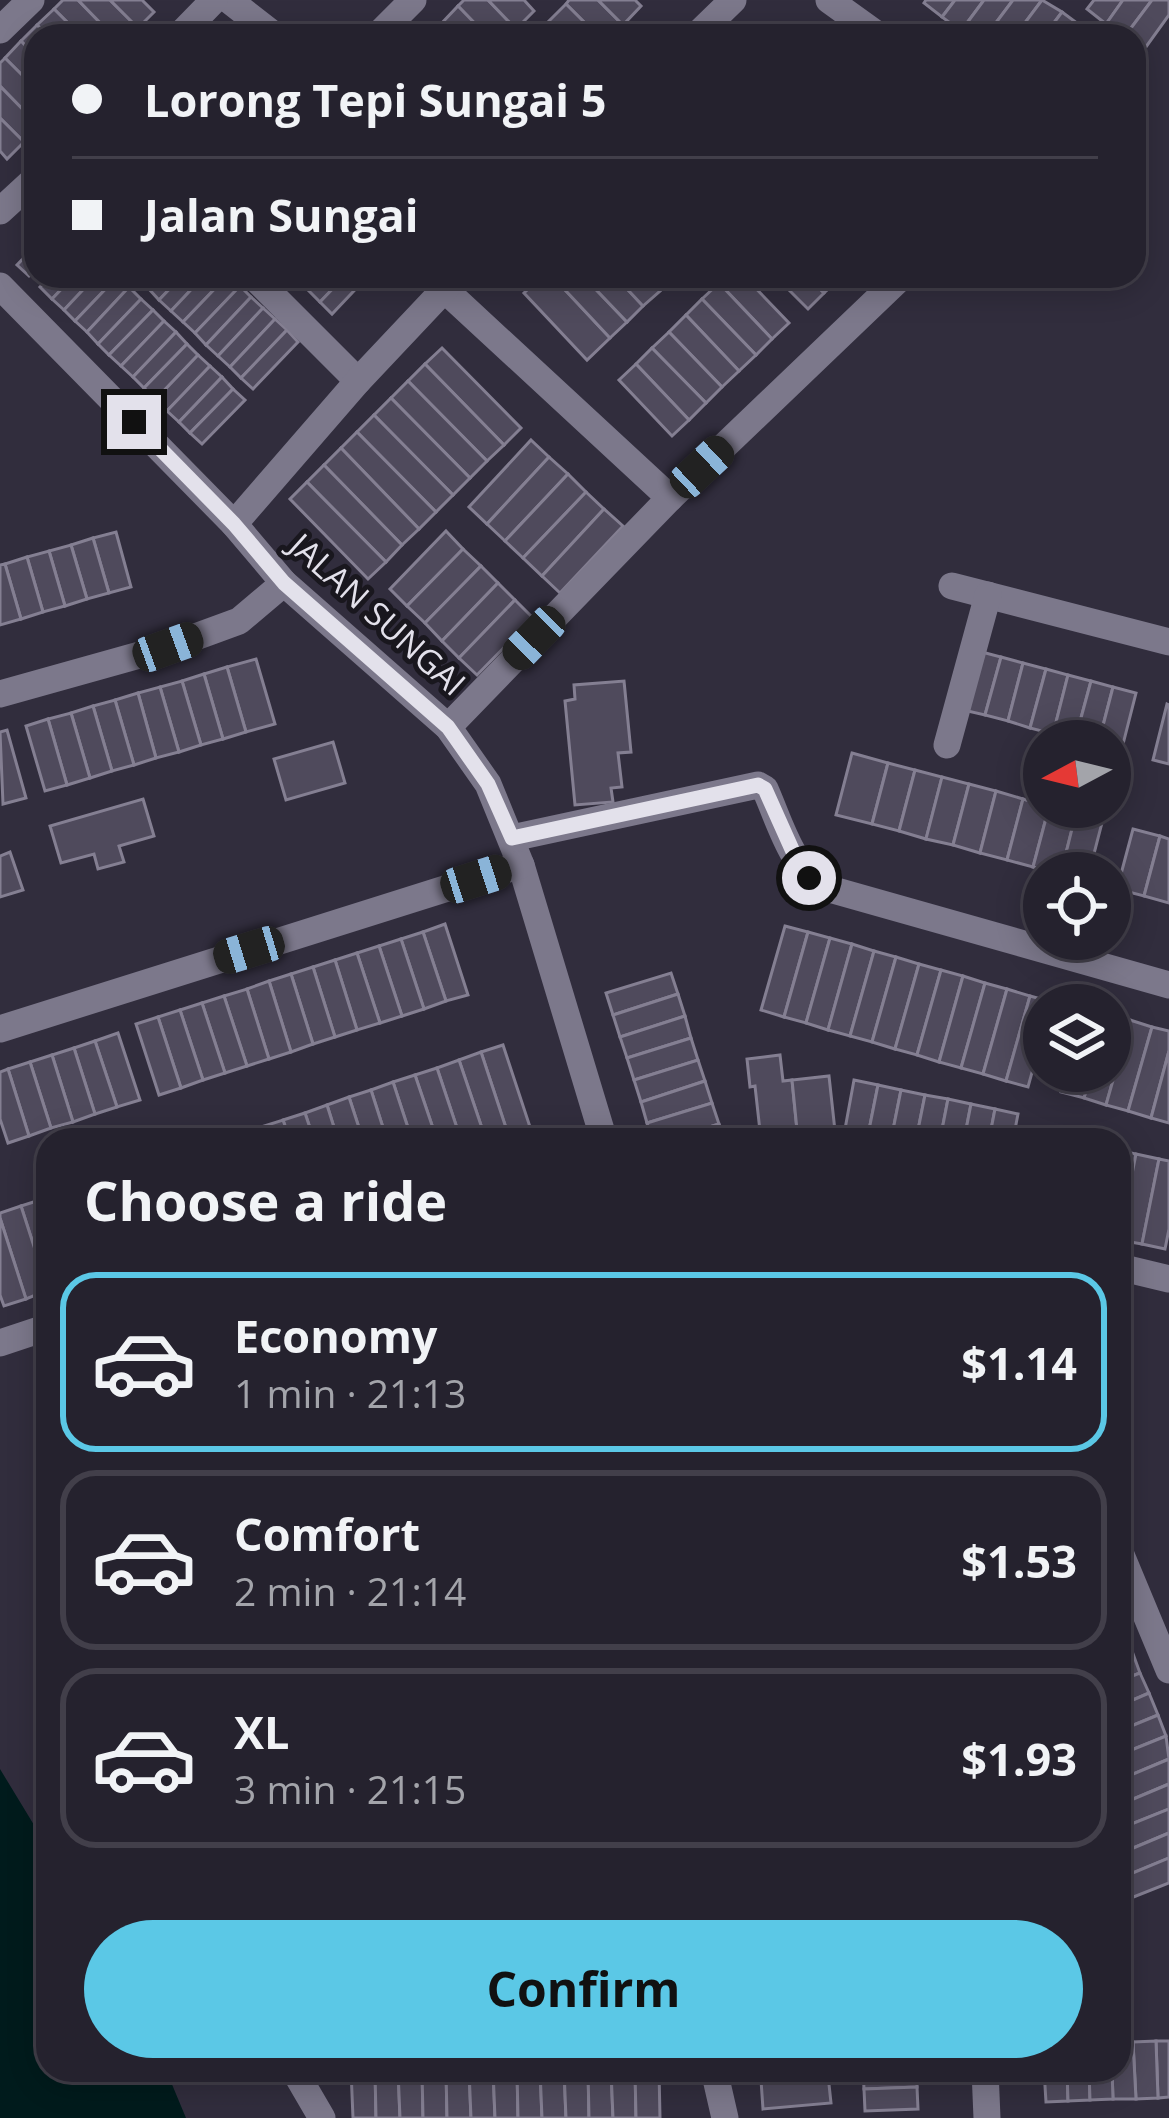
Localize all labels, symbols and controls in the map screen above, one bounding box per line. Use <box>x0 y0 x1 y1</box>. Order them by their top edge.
text: Lorong Tepi Sungai 5 <box>144 69 607 130</box>
text: Jalan Sungai <box>144 184 419 245</box>
route end <box>107 395 161 449</box>
car <box>663 429 741 505</box>
street label: JALAN SUNGAI <box>278 521 476 705</box>
car <box>496 600 572 676</box>
car <box>128 618 208 676</box>
north arrow <box>1023 720 1131 828</box>
map controls <box>1023 720 1131 1092</box>
car <box>436 851 516 907</box>
route start <box>782 851 836 905</box>
button: locate <box>1023 852 1131 960</box>
car <box>209 922 289 978</box>
button: layers <box>1023 984 1131 1092</box>
text: Choose a ride <box>84 1163 447 1237</box>
text: Economy <box>234 1305 437 1366</box>
icon: car <box>90 1308 198 1416</box>
text: $1.14 <box>961 1332 1077 1393</box>
text: 1 min · 21:13 <box>234 1366 466 1419</box>
text: Comfort <box>234 1503 420 1564</box>
icon: car <box>90 1506 198 1614</box>
text: $1.53 <box>961 1530 1077 1591</box>
text: 2 min · 21:14 <box>234 1564 466 1617</box>
text: XL <box>234 1701 289 1762</box>
icon: car <box>90 1704 198 1812</box>
text: $1.93 <box>961 1728 1077 1789</box>
text: 3 min · 21:15 <box>234 1762 466 1815</box>
button: Confirm <box>84 1920 1083 2058</box>

